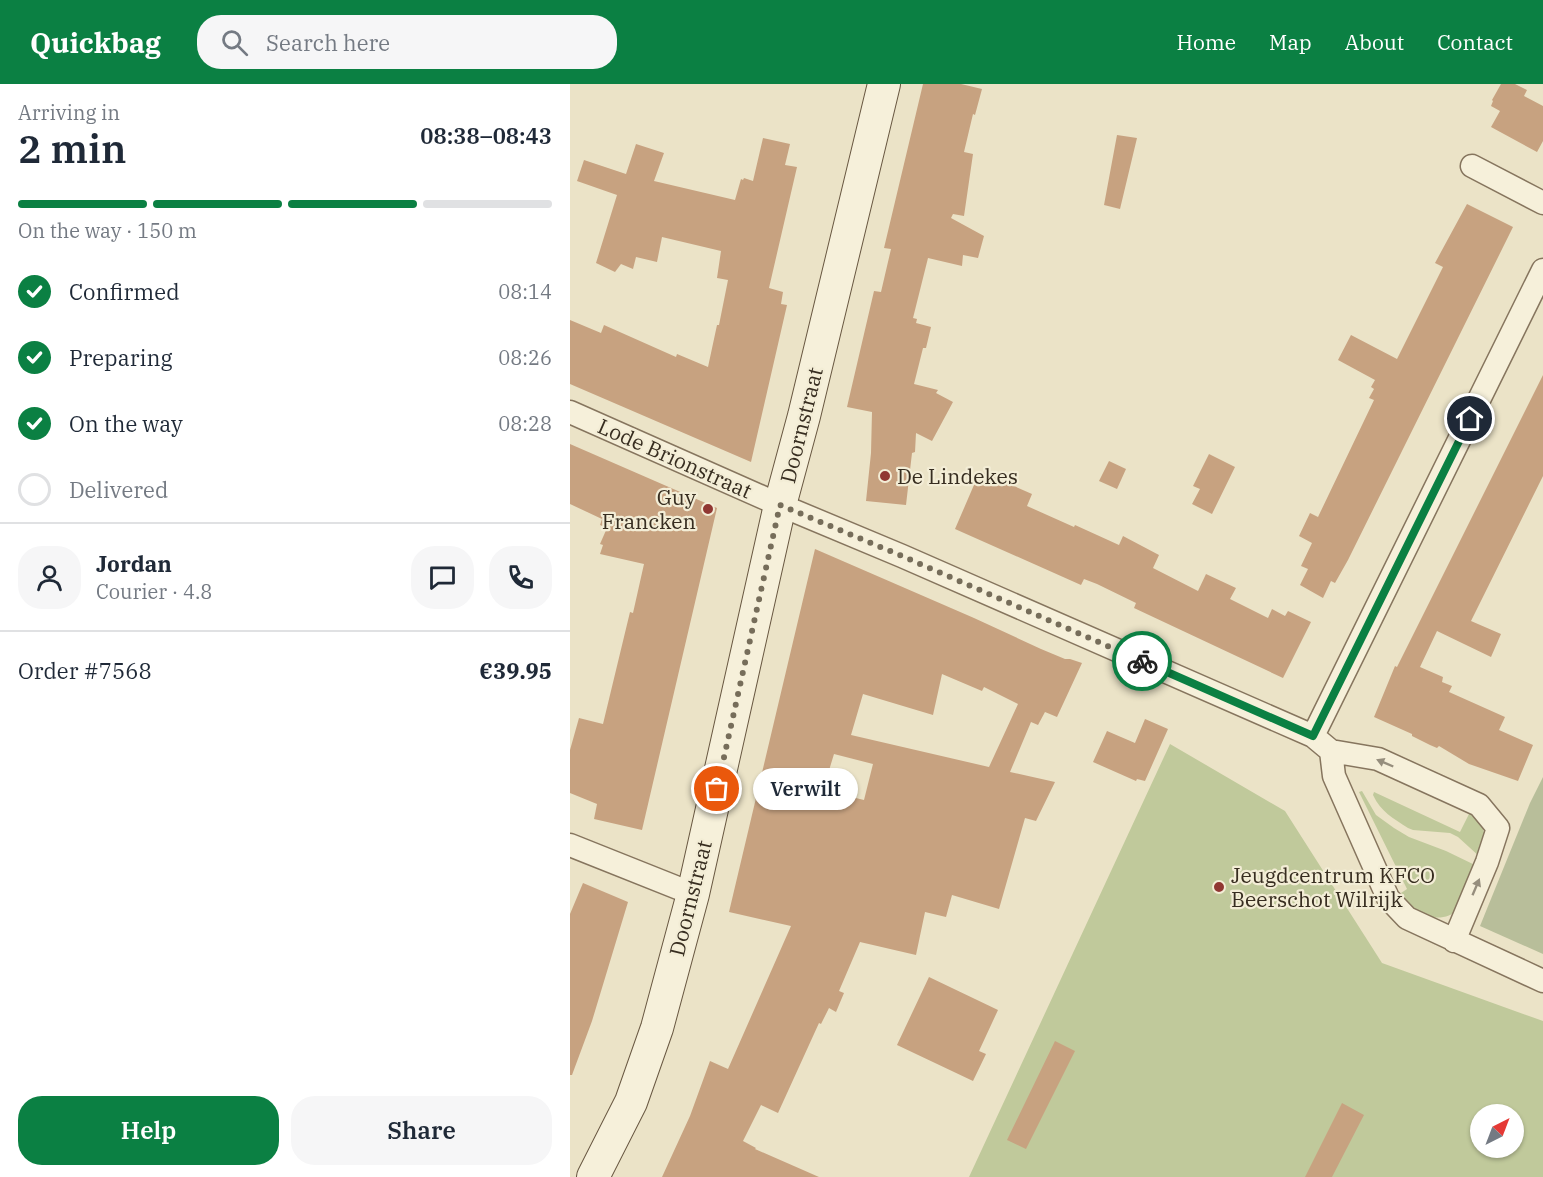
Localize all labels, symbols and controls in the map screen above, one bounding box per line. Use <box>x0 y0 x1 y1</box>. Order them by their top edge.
search box <box>197 15 617 69</box>
text: Quickbag <box>30 24 161 61</box>
icon: search <box>218 26 251 59</box>
text: Search here <box>266 28 390 57</box>
text: Home <box>1176 28 1236 56</box>
text: Map <box>1269 28 1312 56</box>
text: About <box>1345 28 1404 56</box>
text: Contact <box>1437 28 1513 56</box>
text: Arriving in <box>18 99 120 126</box>
text: 08:38–08:43 <box>420 121 552 150</box>
text: 2 min <box>18 123 126 174</box>
text: On the way · 150 m <box>18 217 197 244</box>
icon: check <box>18 275 51 308</box>
text: Confirmed <box>69 277 180 306</box>
text: 08:14 <box>498 278 552 305</box>
icon: check <box>18 341 51 374</box>
text: Preparing <box>69 343 173 372</box>
text: 08:26 <box>498 344 552 371</box>
street label: Doornstraat <box>773 364 829 486</box>
pin <box>1444 393 1495 444</box>
icon: home <box>1453 402 1486 435</box>
icon: check <box>18 407 51 440</box>
text: On the way <box>69 409 183 438</box>
text: 08:28 <box>498 410 552 437</box>
street label: Lode Brionstraat <box>594 412 756 504</box>
place label: De Lindekes <box>897 462 1018 490</box>
marker: De Lindekes <box>878 469 892 483</box>
text: Delivered <box>69 475 168 504</box>
place label: Guy Francken <box>602 483 697 535</box>
marker: Guy Francken <box>701 502 715 516</box>
button: person <box>18 546 81 609</box>
button: chat <box>411 546 474 609</box>
button: phone <box>489 546 552 609</box>
text: Jordan <box>96 549 172 578</box>
text: Courier · 4.8 <box>96 578 212 605</box>
courier <box>1112 631 1172 691</box>
icon: bike <box>1126 645 1159 678</box>
text: Order #7568 <box>18 656 152 685</box>
text: €39.95 <box>479 656 552 685</box>
one-way arrow <box>1376 758 1394 768</box>
pin <box>691 763 742 814</box>
callout: Verwilt <box>753 768 858 810</box>
icon: bag <box>700 772 733 805</box>
text: Verwilt <box>770 775 841 802</box>
street label: Doornstraat <box>662 837 718 959</box>
place label: Jeugdcentrum KFCO Beerschot Wilrijk <box>1231 861 1435 913</box>
one-way arrow <box>1471 877 1481 895</box>
marker: Jeugdcentrum KFCO Beerschot Wilrijk <box>1212 880 1226 894</box>
button: Help <box>18 1096 279 1165</box>
button: Share <box>291 1096 552 1165</box>
north arrow <box>1470 1104 1524 1158</box>
map controls <box>1470 1104 1524 1158</box>

